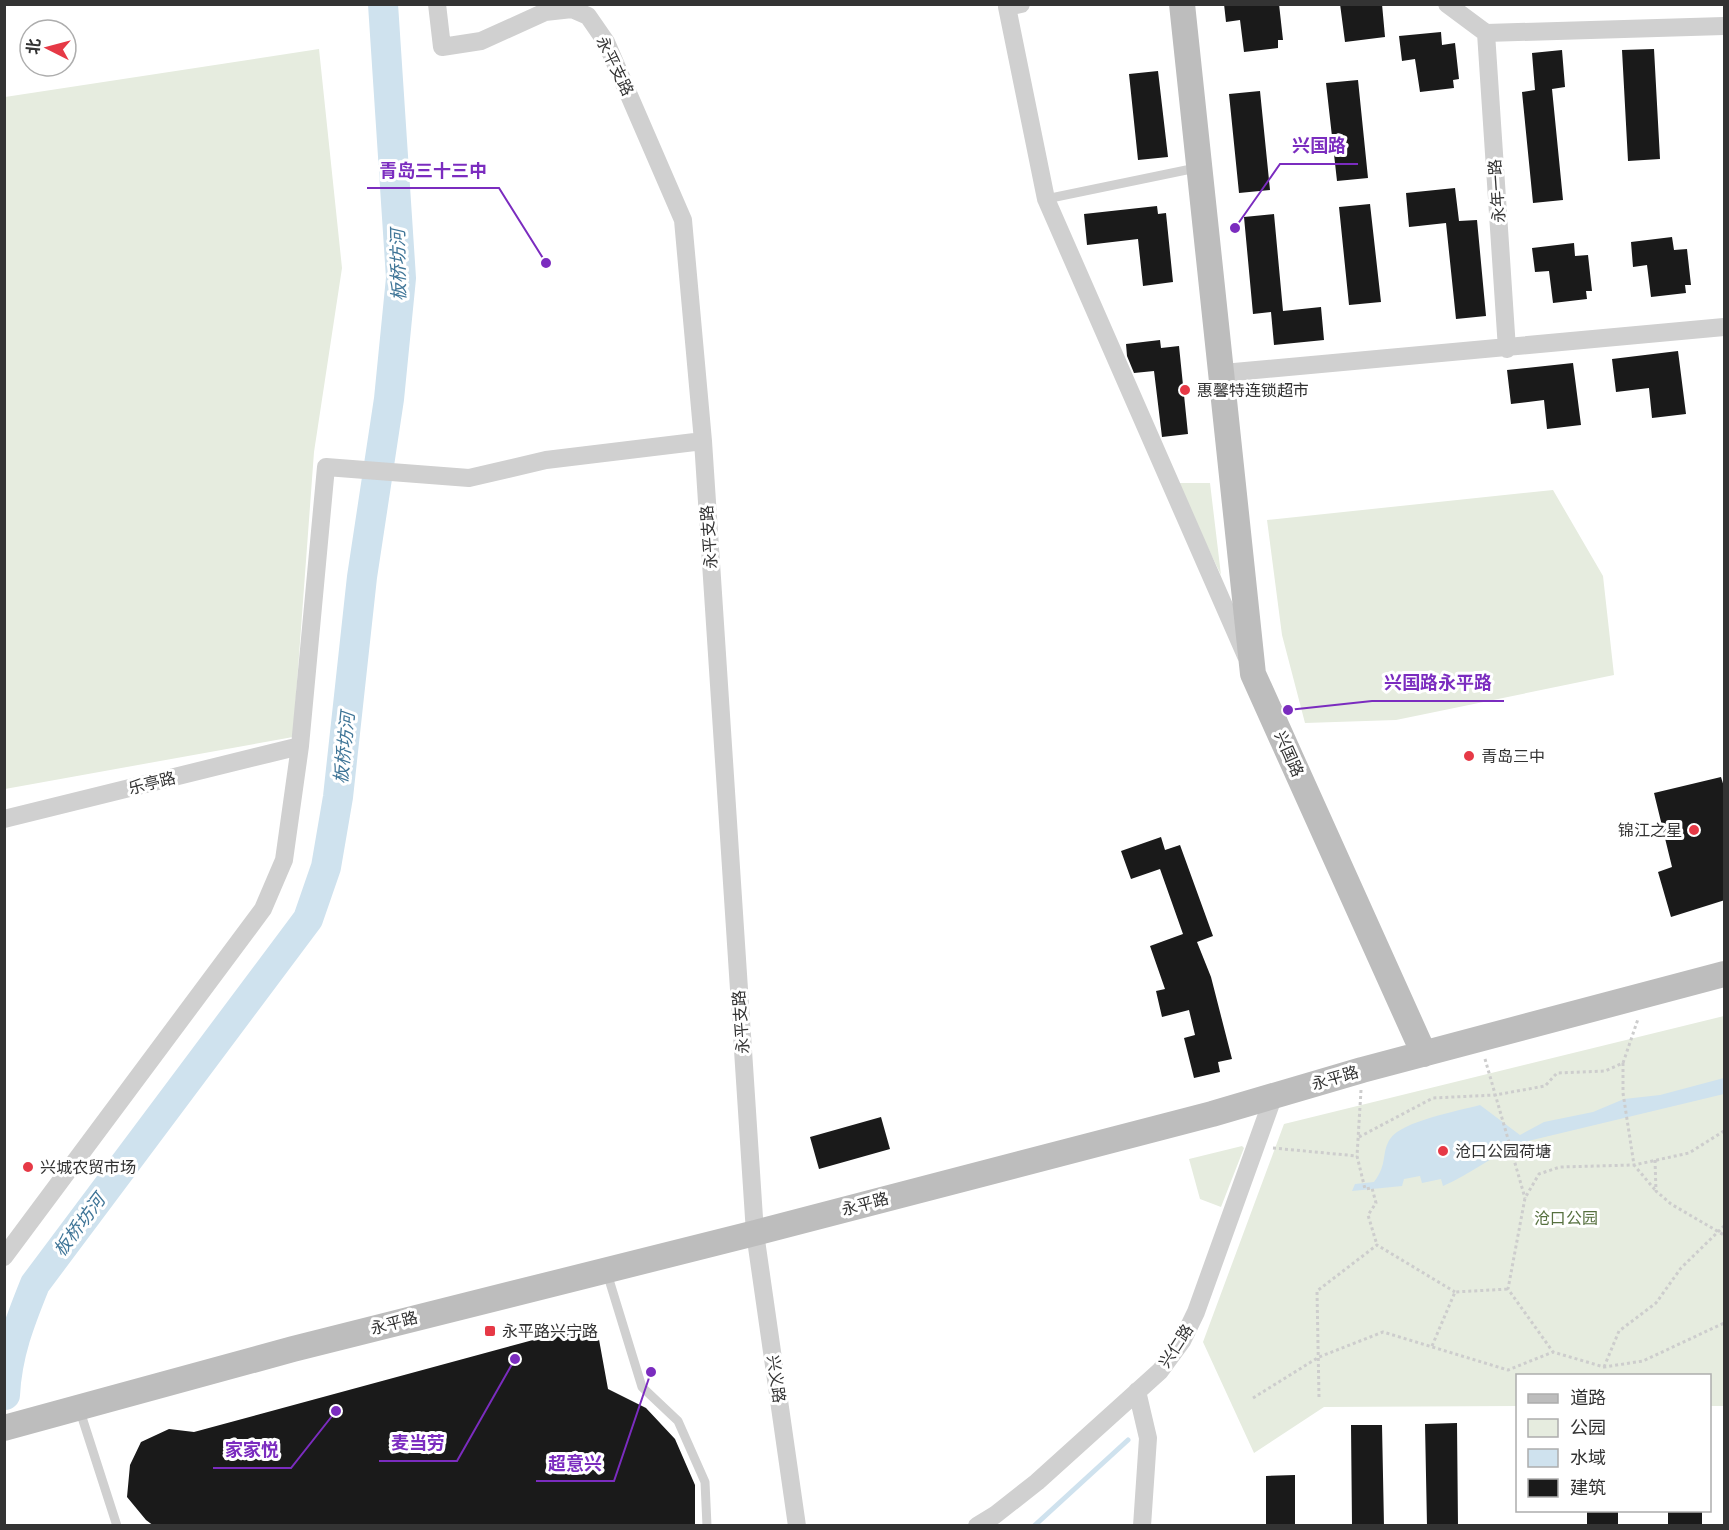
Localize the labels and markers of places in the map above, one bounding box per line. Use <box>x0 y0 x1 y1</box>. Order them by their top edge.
callout: 兴国路 <box>1280 128 1358 164</box>
callout: 青岛三十三中 <box>367 152 499 188</box>
place label: 惠馨特连锁超市 <box>1197 381 1309 400</box>
marker: 惠馨特连锁超市 <box>1178 383 1192 397</box>
callout: 兴国路永平路 <box>1372 665 1504 701</box>
place label: 青岛三中 <box>1481 747 1545 766</box>
marker: 青岛三中 <box>1462 749 1476 763</box>
place label: 锦江之星 <box>1618 821 1682 840</box>
marker: 锦江之星 <box>1687 823 1701 837</box>
place label: 沧口公园荷塘 <box>1455 1142 1551 1161</box>
marker: 沧口公园荷塘 <box>1436 1144 1450 1158</box>
place label: 兴城农贸市场 <box>40 1158 136 1177</box>
marker: 兴城农贸市场 <box>21 1160 35 1174</box>
place label: 永平路兴宁路 <box>502 1322 598 1341</box>
marker: 永平路兴宁路 <box>483 1324 497 1338</box>
callout: 麦当劳 <box>379 1425 457 1461</box>
callout: 家家悦 <box>213 1432 291 1468</box>
callout: 超意兴 <box>536 1445 614 1481</box>

